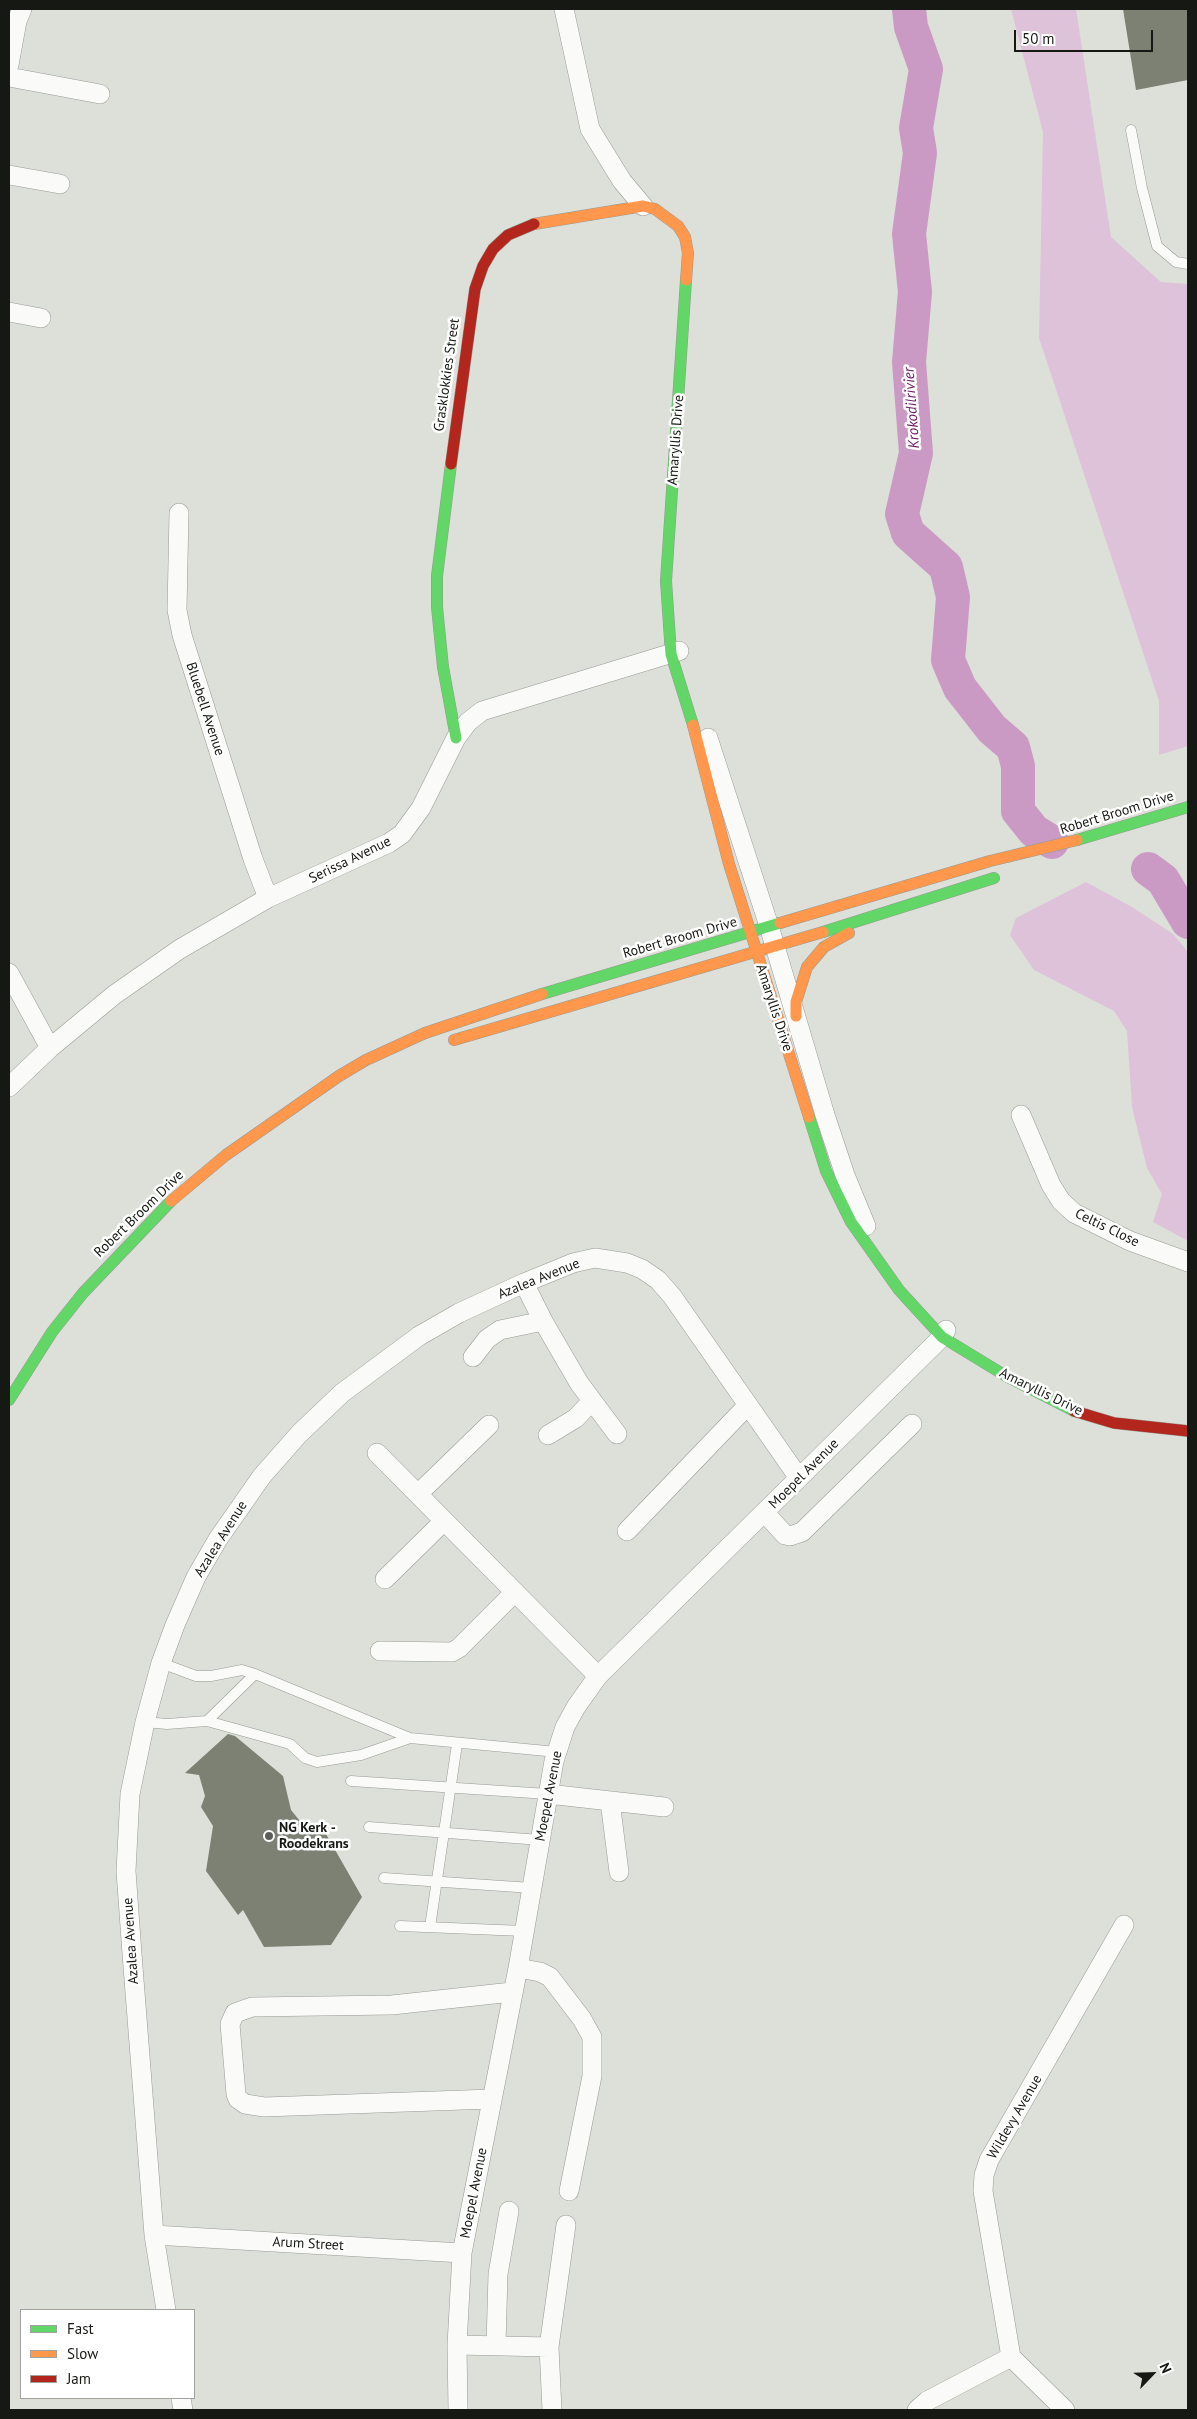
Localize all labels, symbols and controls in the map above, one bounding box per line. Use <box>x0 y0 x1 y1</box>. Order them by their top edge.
scale bar <box>1017 20 1156 52</box>
text: 50 m <box>1022 29 1055 48</box>
street label: Grasklokkies Street <box>431 317 463 433</box>
water label: Krokodilrivier <box>900 367 924 449</box>
street label: Amaryllis Drive <box>664 394 688 486</box>
street label: Bluebell Avenue <box>182 660 228 758</box>
street label: Robert Broom Drive <box>1058 788 1176 838</box>
street label: Serissa Avenue <box>306 833 394 887</box>
street label: Robert Broom Drive <box>621 914 739 962</box>
street label: Amaryllis Drive <box>752 962 796 1054</box>
street label: Robert Broom Drive <box>91 1167 187 1261</box>
street label: Celtis Close <box>1072 1205 1142 1251</box>
street label: Azalea Avenue <box>496 1255 582 1303</box>
street label: Amaryllis Drive <box>997 1365 1085 1419</box>
street label: Moepel Avenue <box>766 1436 842 1512</box>
street label: Azalea Avenue <box>191 1498 251 1580</box>
street label: Moepel Avenue <box>532 1749 566 1843</box>
place label: NG Kerk - Roodekrans <box>279 1820 349 1852</box>
marker: NG Kerk - Roodekrans <box>263 1830 275 1842</box>
street label: Azalea Avenue <box>120 1897 142 1985</box>
street label: Wildevy Avenue <box>984 2072 1046 2162</box>
street label: Moepel Avenue <box>457 2146 491 2240</box>
street label: Arum Street <box>272 2234 344 2254</box>
legend <box>20 2309 195 2399</box>
text: Fast <box>67 2319 94 2338</box>
text: Slow <box>67 2344 98 2363</box>
north arrow <box>1127 2349 1177 2399</box>
text: N <box>1156 2360 1176 2376</box>
text: Jam <box>67 2369 91 2388</box>

